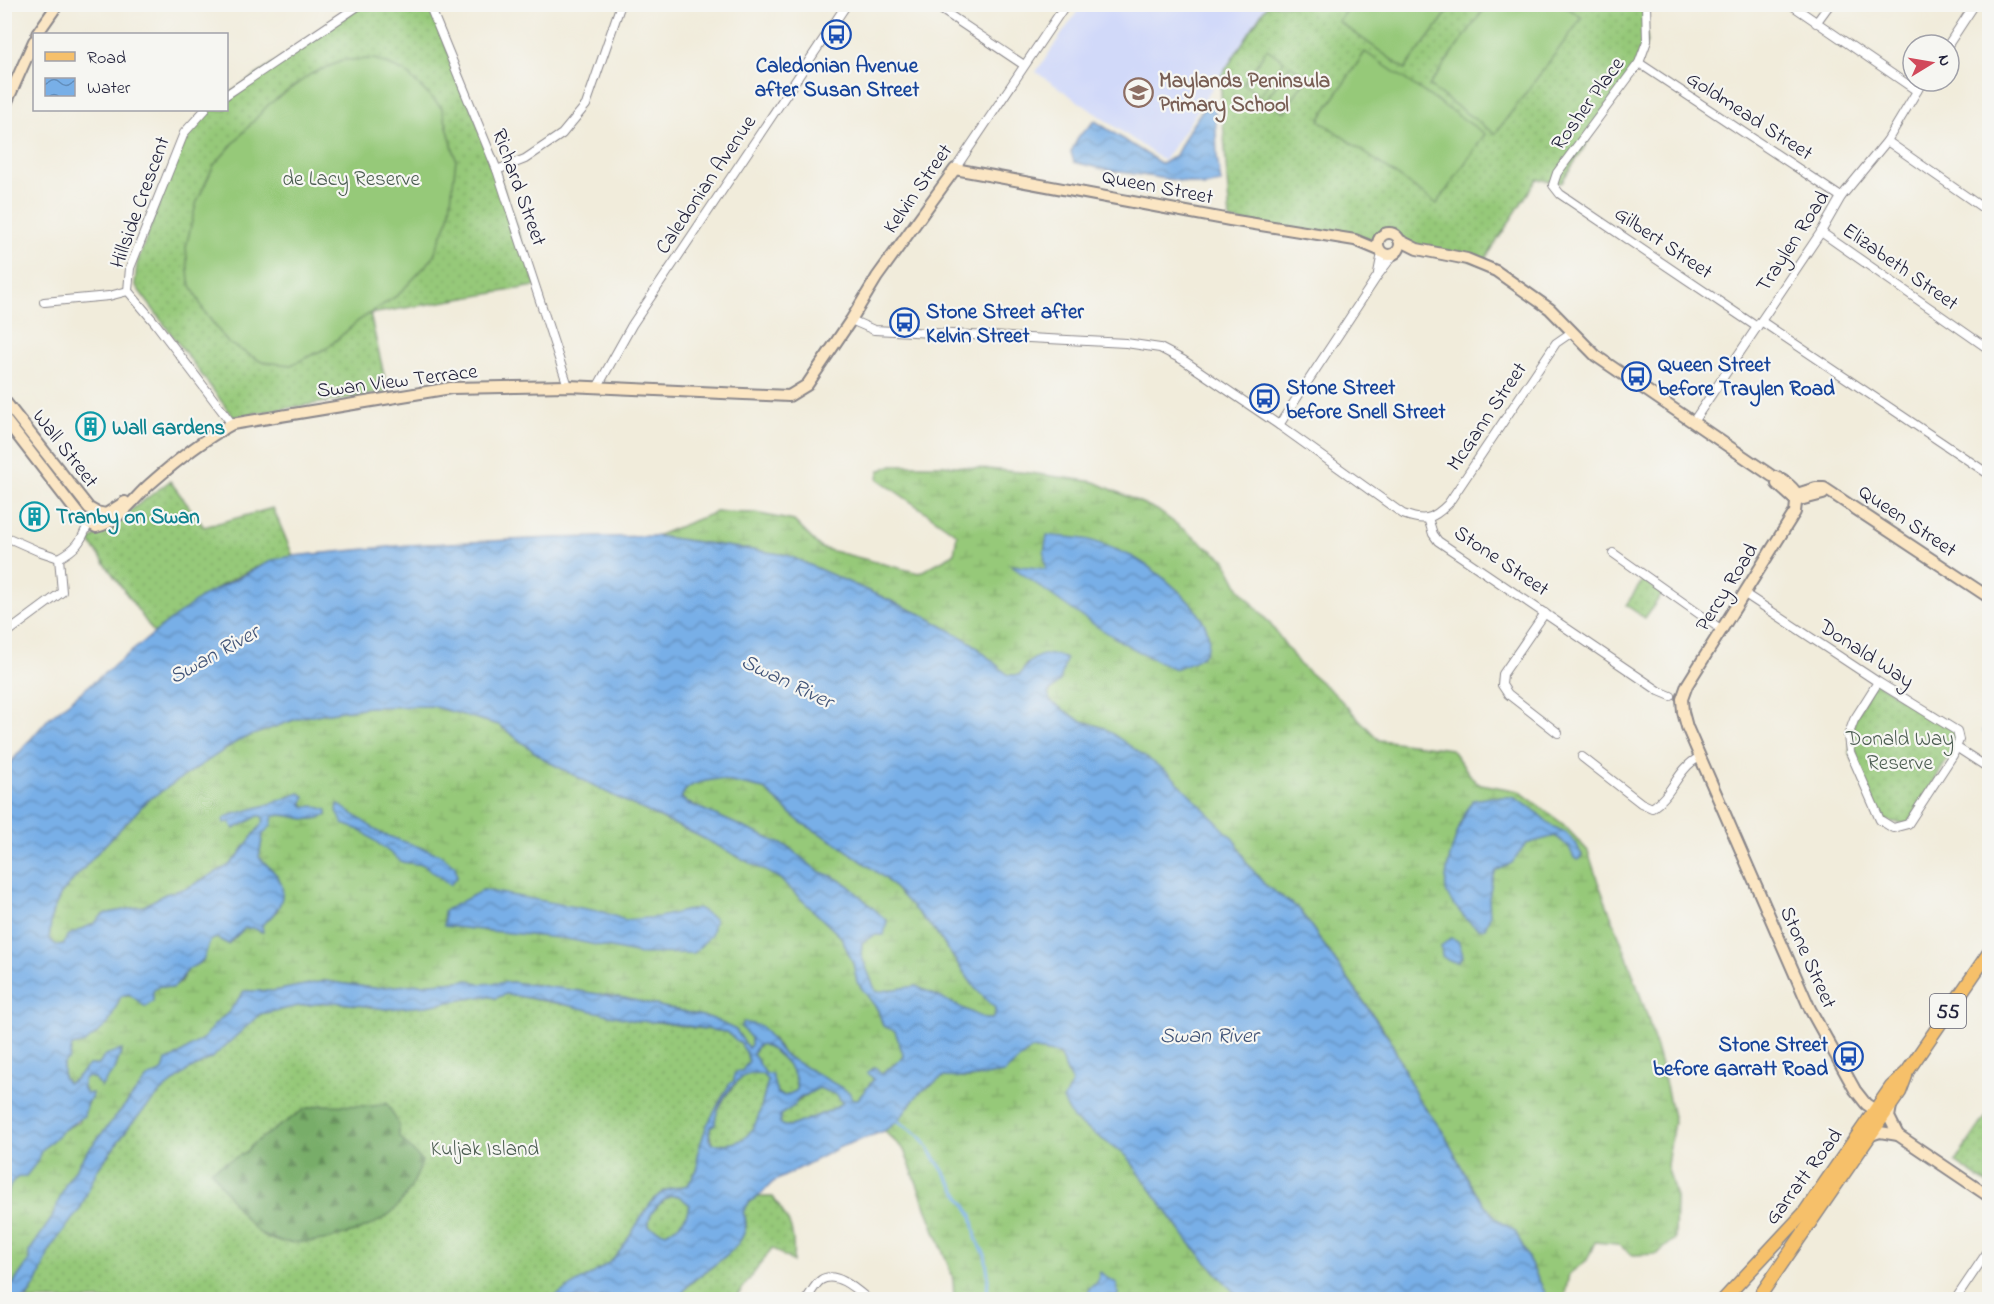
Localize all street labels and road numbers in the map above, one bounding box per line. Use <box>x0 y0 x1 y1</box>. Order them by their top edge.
street label: Rosher Place <box>1544 51 1633 157</box>
street label: Goldmead Street <box>1680 64 1818 169</box>
street label: Caledonian Avenue <box>649 109 765 261</box>
street label: Richard Street <box>483 125 553 250</box>
street label: Hillside Crescent <box>103 133 179 273</box>
street label: Kelvin Street <box>877 138 961 240</box>
street label: Queen Street <box>1099 162 1216 213</box>
street label: Traylen Road <box>1750 185 1840 300</box>
street label: Gilbert Street <box>1608 200 1718 288</box>
street label: Elizabeth Street <box>1836 216 1964 319</box>
street label: Swan View Terrace <box>315 357 480 407</box>
street label: McGann Street <box>1440 357 1535 478</box>
street label: Wall Street <box>24 403 105 495</box>
street label: Queen Street <box>1852 478 1962 566</box>
street label: Stone Street <box>1447 519 1555 605</box>
street label: Percy Road <box>1689 538 1768 639</box>
street label: Donald Way <box>1811 612 1919 698</box>
street label: Stone Street <box>1771 902 1843 1014</box>
road number: 55 <box>1930 994 1966 1028</box>
street label: Garratt Road <box>1758 1123 1851 1232</box>

